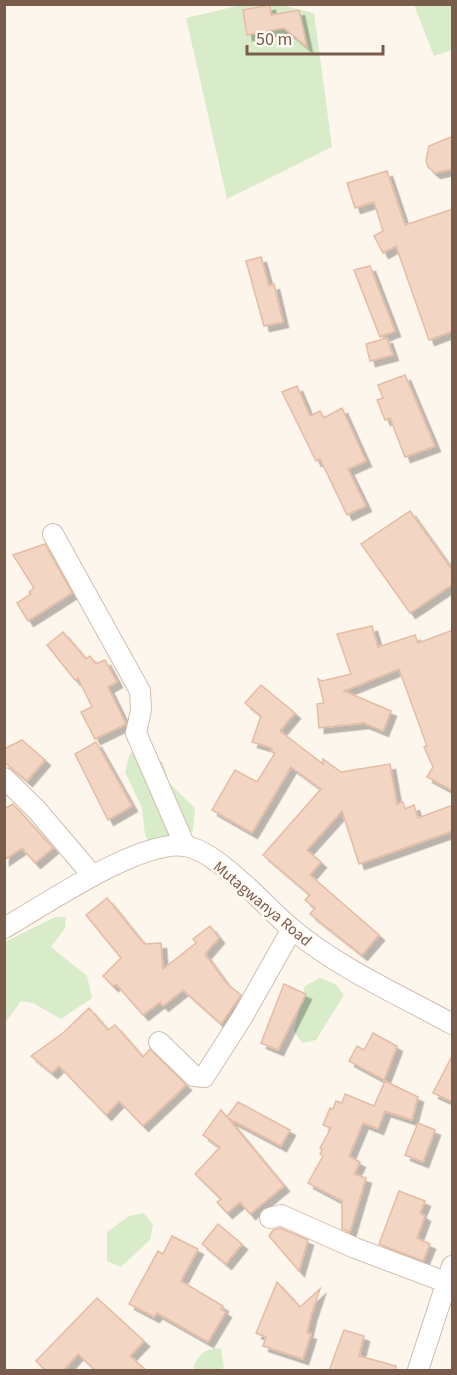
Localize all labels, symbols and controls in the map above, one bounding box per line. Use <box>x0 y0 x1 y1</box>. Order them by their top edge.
scale bar <box>247 18 384 56</box>
text: 50 m <box>256 27 292 52</box>
street label: Mutagwanya Road <box>208 856 316 952</box>

